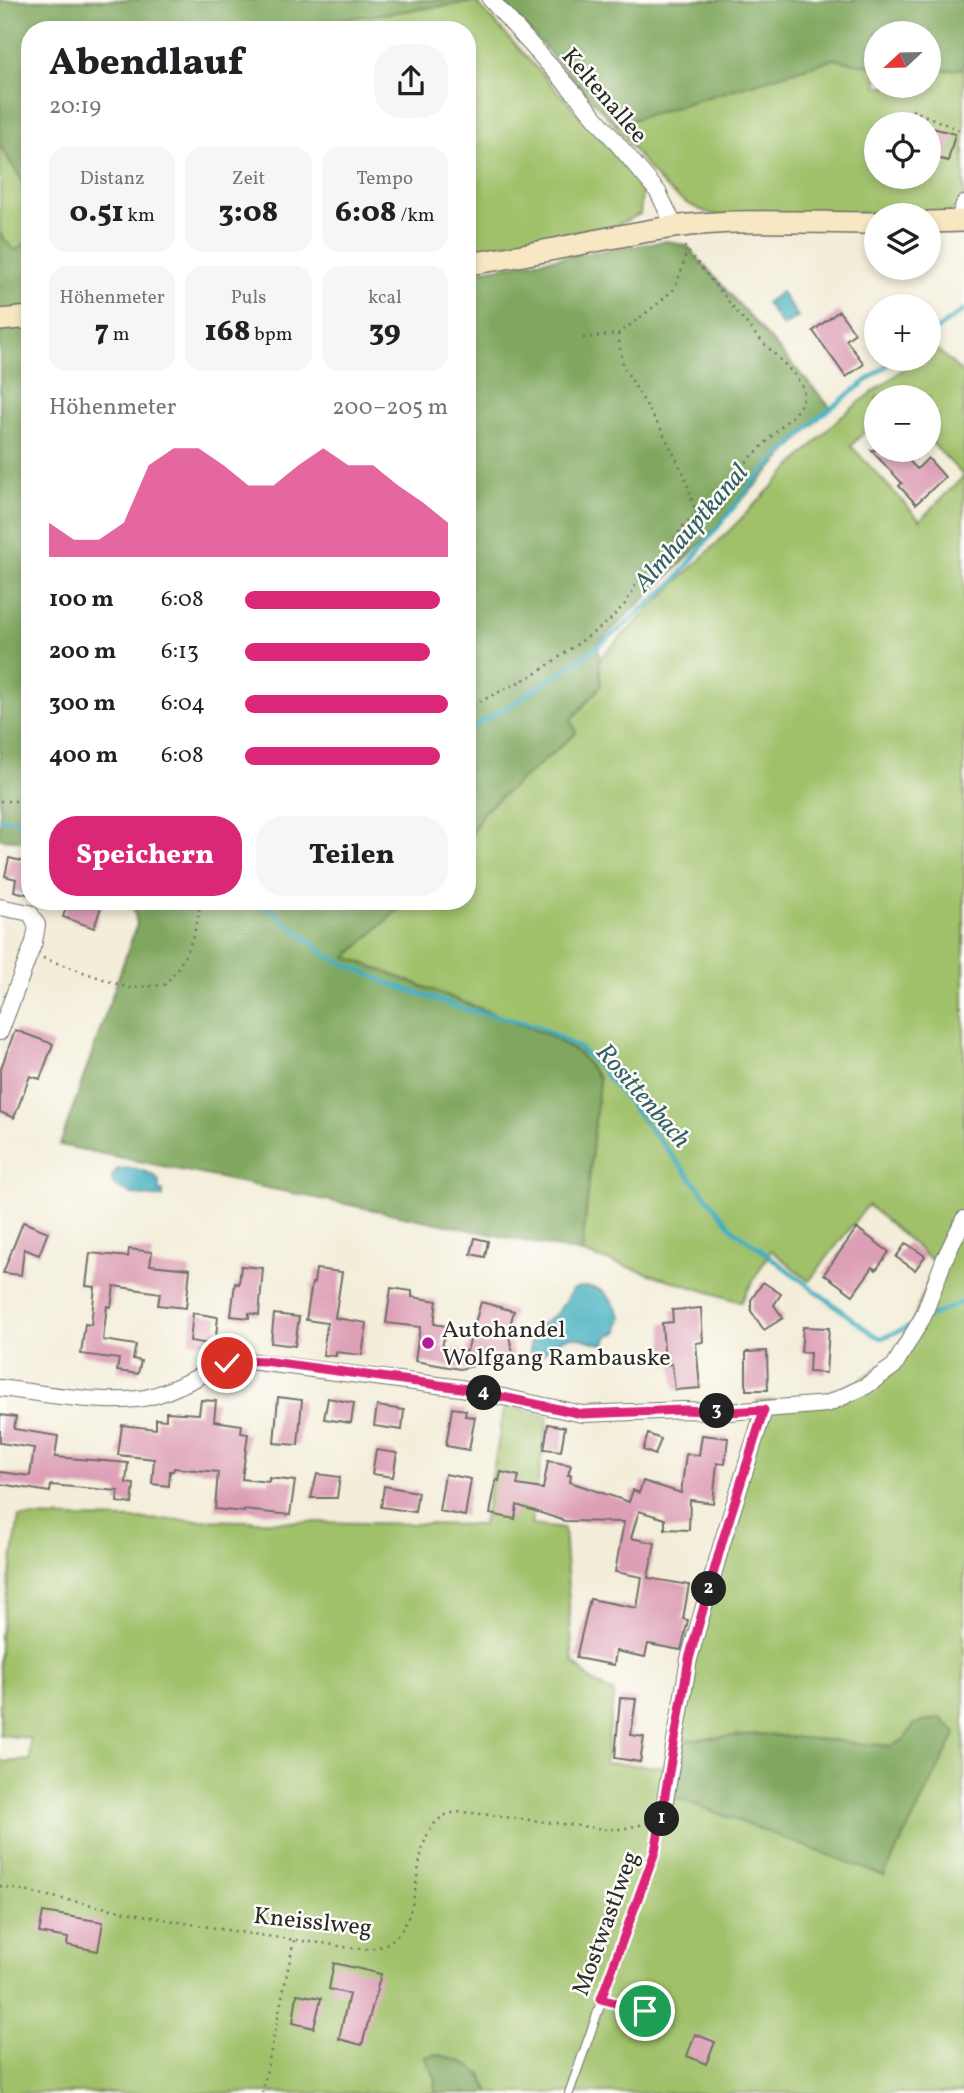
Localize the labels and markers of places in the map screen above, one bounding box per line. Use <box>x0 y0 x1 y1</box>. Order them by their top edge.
place label: Autohandel Wolfgang Rambauske <box>442 1314 671 1376</box>
pin <box>197 1333 257 1393</box>
marker: Autohandel Wolfgang Rambauske <box>420 1335 436 1351</box>
pin: 4 <box>466 1376 502 1410</box>
pin: 3 <box>700 1394 734 1428</box>
pin: 2 <box>692 1572 726 1606</box>
pin: 1 <box>644 1801 680 1836</box>
pin <box>615 1981 675 2041</box>

